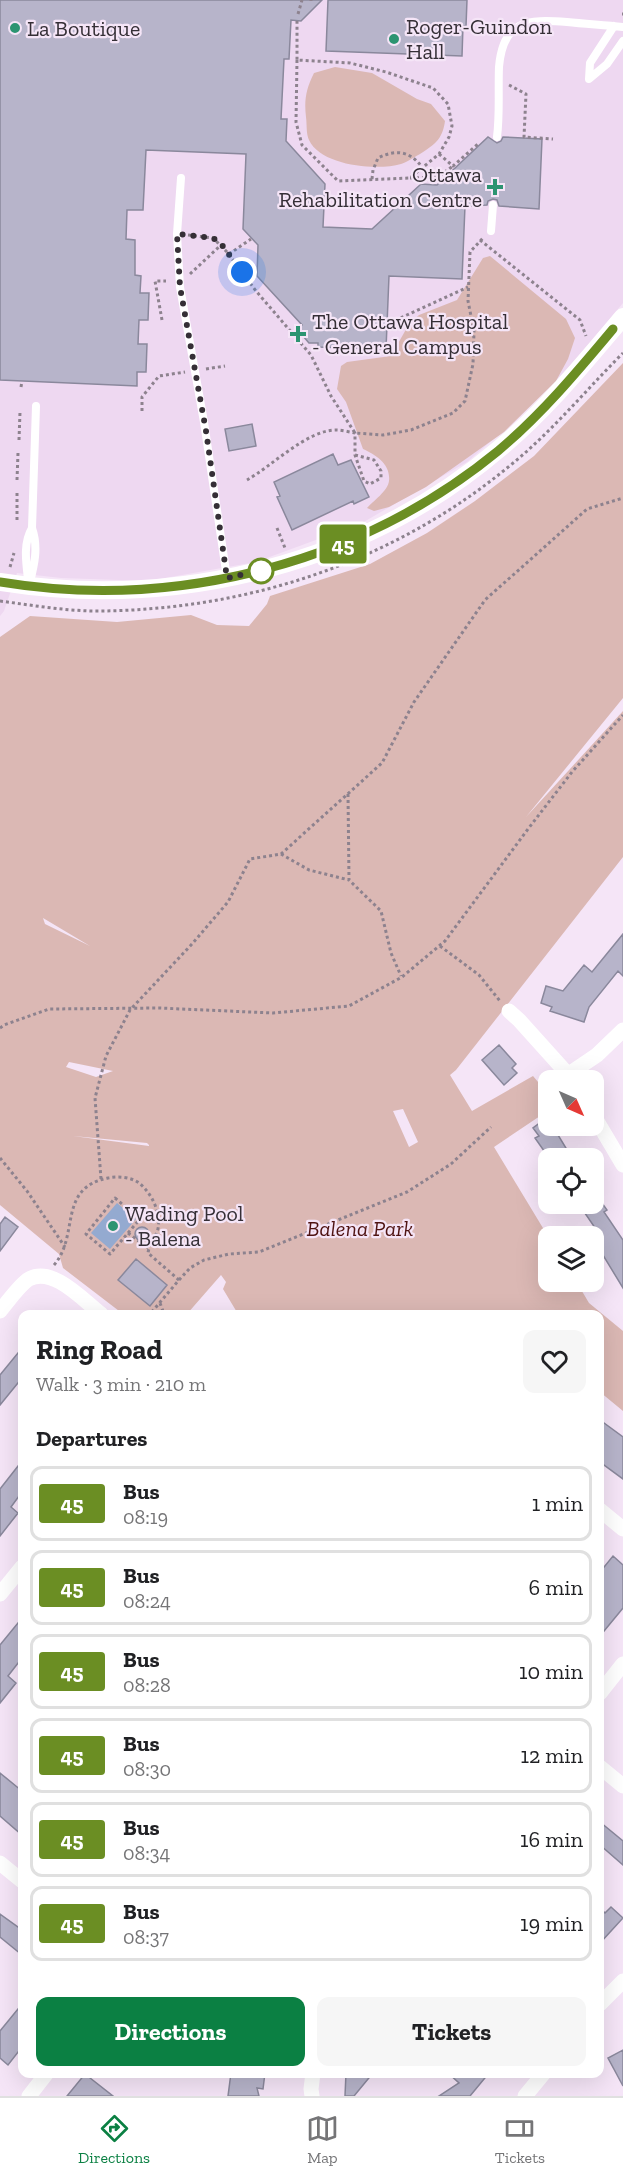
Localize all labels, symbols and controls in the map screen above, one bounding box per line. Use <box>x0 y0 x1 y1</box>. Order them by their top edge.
place label: Roger-Guindon Hall <box>406 13 553 65</box>
place label: La Boutique <box>27 15 140 42</box>
marker: La Boutique <box>8 21 22 35</box>
marker: Roger-Guindon Hall <box>387 32 401 46</box>
place label: Ottawa Rehabilitation Centre <box>279 161 482 213</box>
marker: Ottawa Rehabilitation Centre <box>486 178 504 196</box>
your location <box>227 257 257 287</box>
place label: The Ottawa Hospital - General Campus <box>312 308 508 360</box>
marker: The Ottawa Hospital - General Campus <box>289 325 307 343</box>
line badge: 45 <box>316 524 370 564</box>
text: 45 <box>332 532 354 557</box>
unlabelled marker <box>248 558 274 584</box>
north arrow <box>538 1070 604 1136</box>
map controls <box>538 1070 604 1292</box>
button: locate <box>538 1148 604 1214</box>
place label: Wading Pool - Balena <box>125 1200 244 1252</box>
park label: Balena Park <box>307 1215 414 1242</box>
marker: Wading Pool - Balena <box>106 1219 120 1233</box>
button: layers <box>538 1226 604 1292</box>
button: heart <box>523 1330 586 1393</box>
text: Ring Road <box>36 1333 162 1366</box>
text: Walk · 3 min · 210 m <box>36 1372 206 1396</box>
text: Departures <box>36 1425 147 1452</box>
text: Bus <box>123 1478 160 1505</box>
text: 1 min <box>532 1490 583 1517</box>
text: 45 <box>61 1491 83 1516</box>
text: 08:19 <box>123 1505 168 1529</box>
text: Bus <box>123 1562 160 1589</box>
text: 6 min <box>529 1574 583 1601</box>
text: 45 <box>61 1575 83 1600</box>
text: 08:24 <box>123 1589 171 1613</box>
text: Bus <box>123 1646 160 1673</box>
text: 10 min <box>519 1658 583 1685</box>
text: 45 <box>61 1659 83 1684</box>
text: 08:28 <box>123 1673 171 1697</box>
text: Bus <box>123 1730 160 1757</box>
text: 12 min <box>520 1742 583 1769</box>
text: 45 <box>61 1743 83 1768</box>
text: 08:30 <box>123 1757 171 1781</box>
text: Bus <box>123 1814 160 1841</box>
text: 16 min <box>520 1826 583 1853</box>
text: 45 <box>61 1827 83 1852</box>
text: 08:34 <box>123 1841 170 1865</box>
text: Bus <box>123 1898 160 1925</box>
text: 19 min <box>520 1910 583 1937</box>
text: 45 <box>61 1911 83 1936</box>
text: 08:37 <box>123 1925 169 1949</box>
button: Directions <box>36 1997 305 2066</box>
button: Tickets <box>317 1997 586 2066</box>
tab: Directions <box>78 2112 150 2167</box>
tab: Map <box>306 2112 339 2167</box>
tab: Tickets <box>495 2112 545 2167</box>

